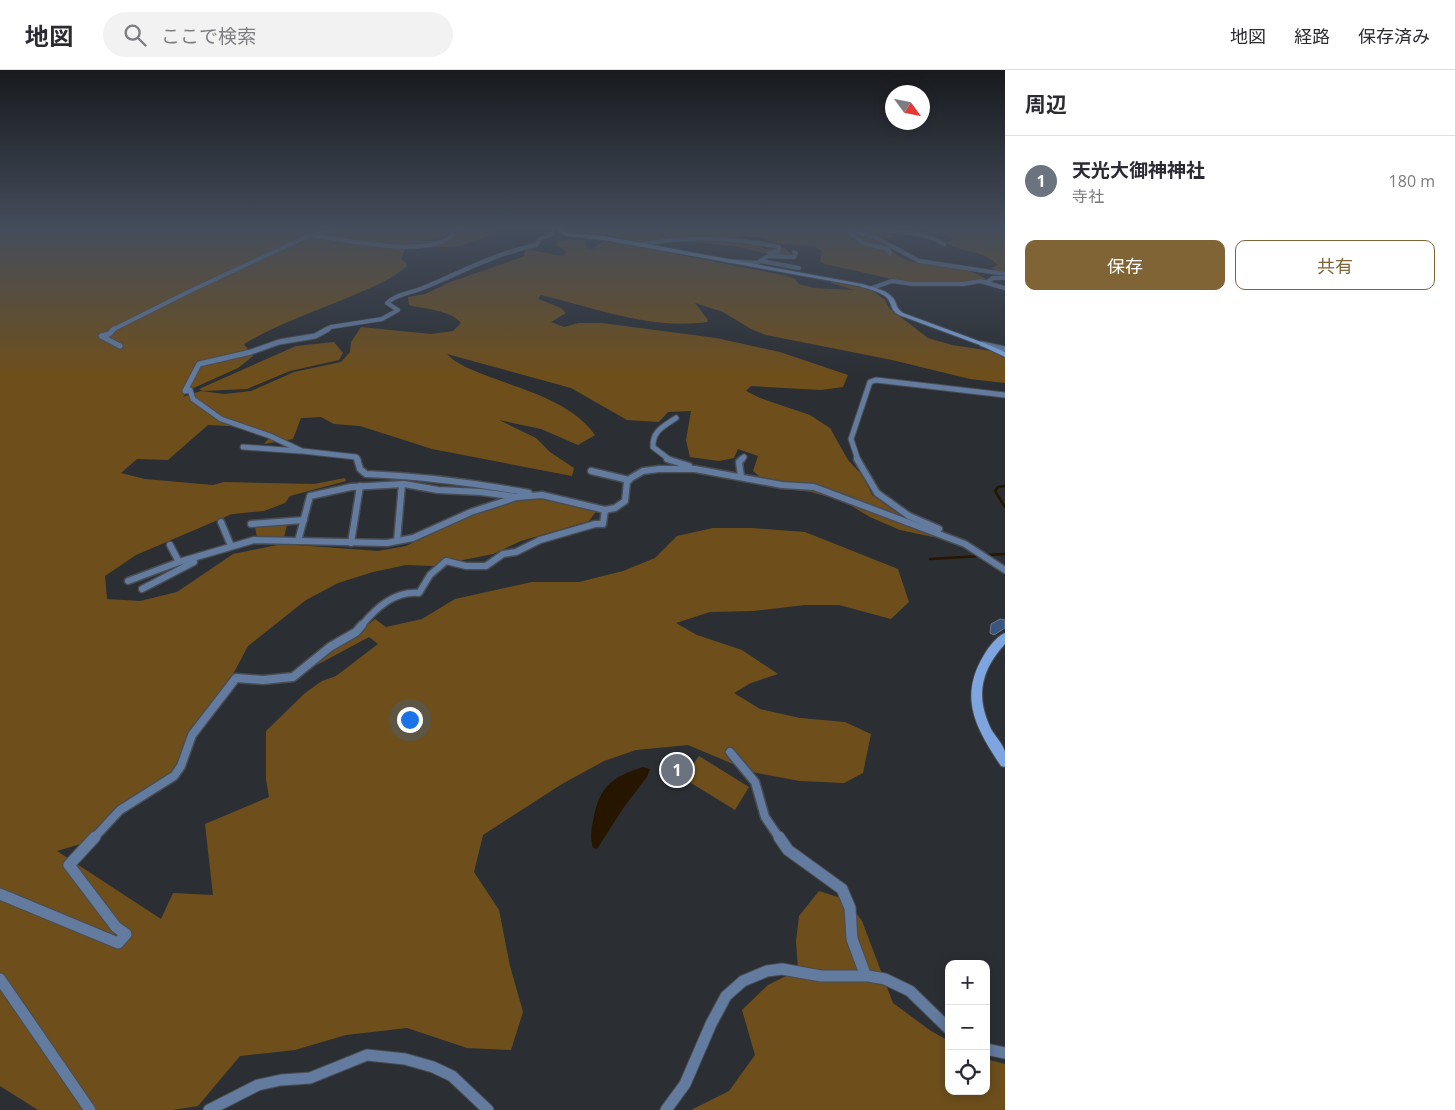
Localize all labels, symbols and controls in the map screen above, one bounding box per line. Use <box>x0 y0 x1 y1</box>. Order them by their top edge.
search box <box>103 12 453 57</box>
text: 地図 <box>25 19 73 52</box>
icon: search <box>121 21 149 49</box>
text: ここで検索 <box>161 23 256 49</box>
text: 地図 <box>1230 24 1266 48</box>
text: 経路 <box>1294 24 1330 48</box>
text: 保存済み <box>1358 24 1430 48</box>
north arrow <box>885 85 930 130</box>
text: 周辺 <box>1025 90 1067 118</box>
text: 天光大御神神社 <box>1072 157 1205 183</box>
text: 1 <box>1036 170 1046 192</box>
text: 180 m <box>1389 170 1435 192</box>
text: 寺社 <box>1072 185 1104 207</box>
button: 保存 <box>1025 240 1225 290</box>
button: 共有 <box>1235 240 1435 290</box>
your location <box>397 707 423 733</box>
pin: 1 <box>661 751 693 789</box>
map controls <box>945 960 990 1095</box>
button: + <box>945 960 990 1005</box>
button: − <box>945 1005 990 1050</box>
button: locate <box>945 1050 990 1095</box>

